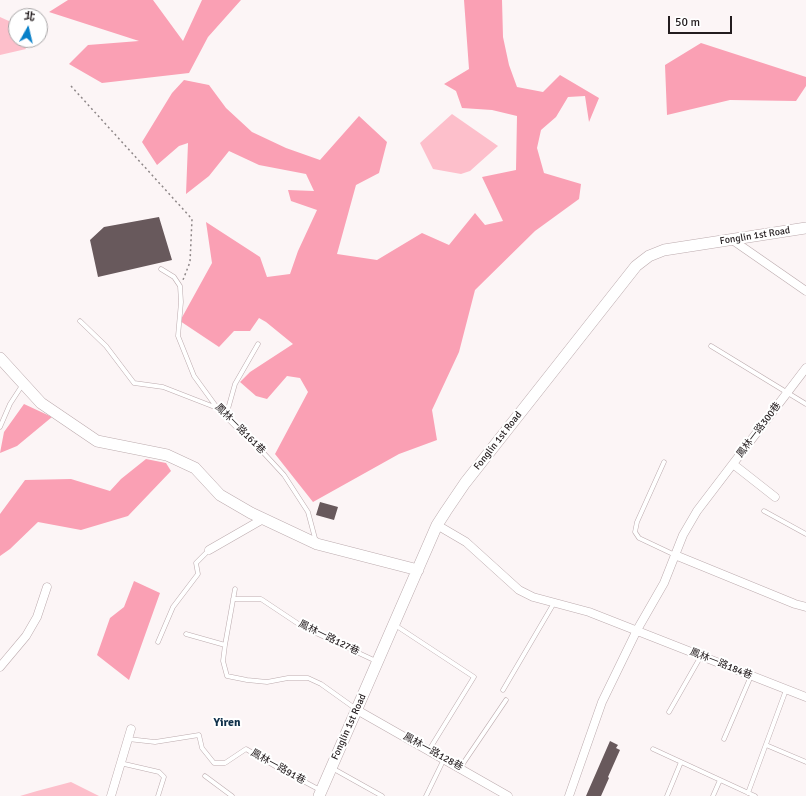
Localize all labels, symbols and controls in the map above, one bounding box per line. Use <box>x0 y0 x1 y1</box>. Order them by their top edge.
north arrow <box>8 8 48 48</box>
scale bar <box>670 8 734 34</box>
text: 北 <box>23 9 36 24</box>
text: 50 m <box>675 15 700 30</box>
street label: Fonglin 1st Road <box>719 225 791 247</box>
street label: 鳳林一路300巷 <box>734 400 784 460</box>
street label: 鳳林一路161巷 <box>212 401 268 457</box>
street label: Fonglin 1st Road <box>471 409 525 473</box>
street label: 鳳林一路127巷 <box>297 618 361 658</box>
street label: 鳳林一路184巷 <box>688 646 754 682</box>
street label: Fonglin 1st Road <box>329 692 369 762</box>
district label: Yiren <box>213 716 241 730</box>
street label: 鳳林一路128巷 <box>401 731 465 773</box>
street label: 鳳林一路91巷 <box>249 747 307 787</box>

